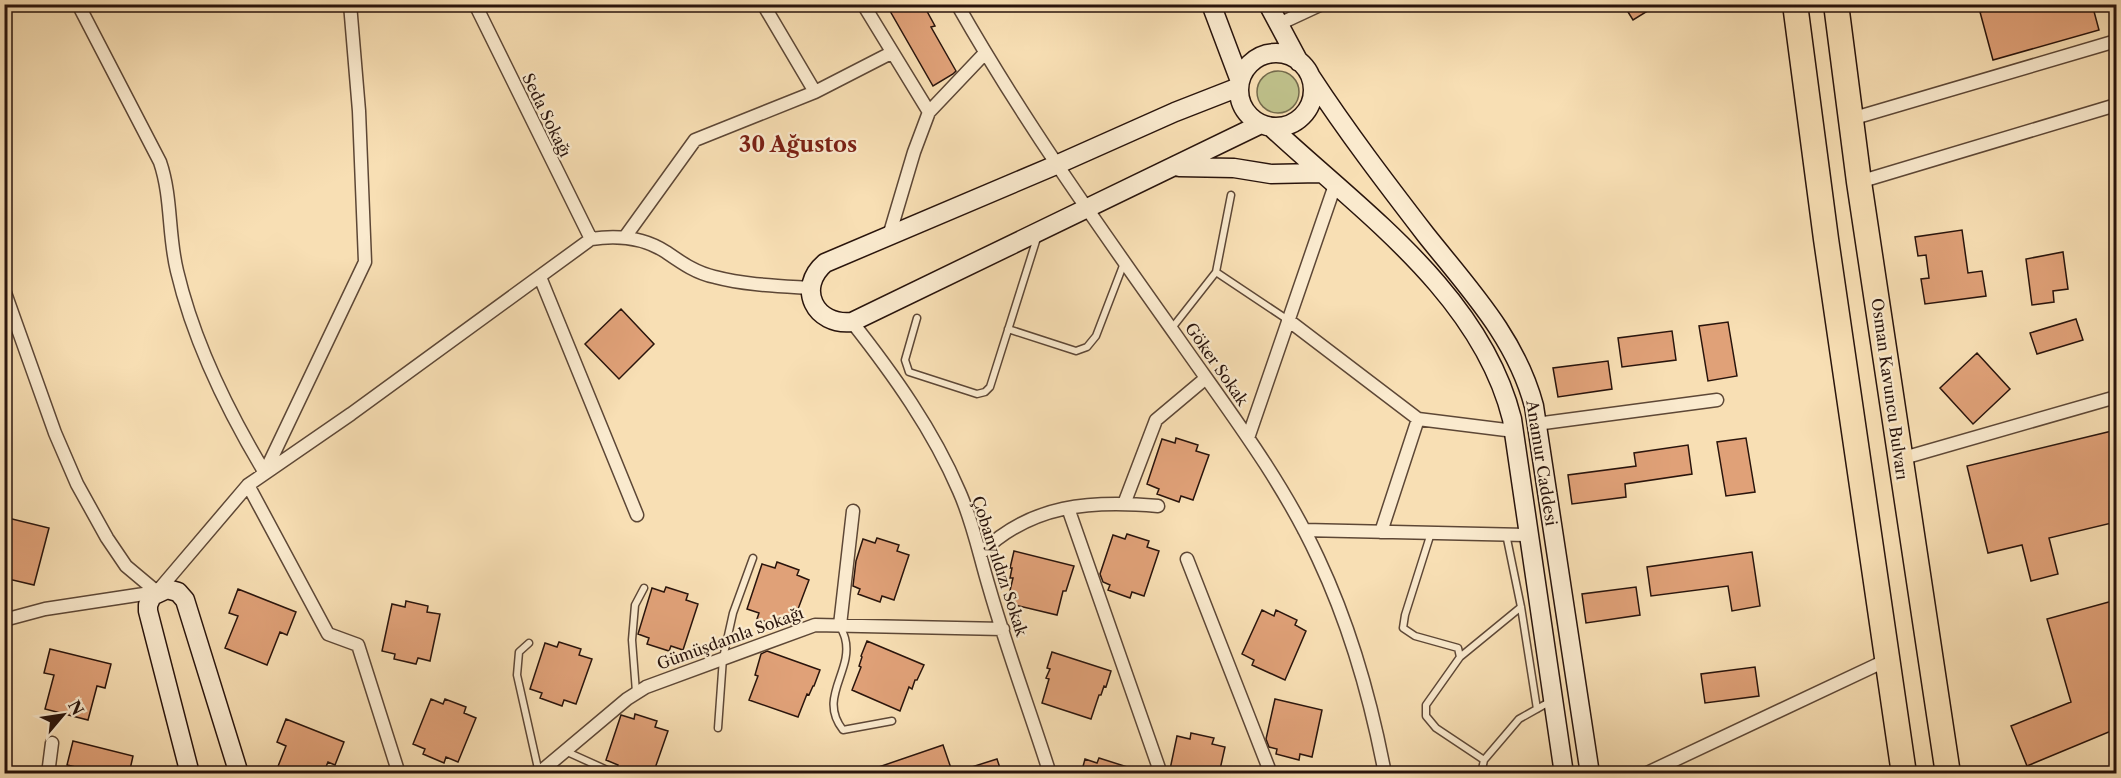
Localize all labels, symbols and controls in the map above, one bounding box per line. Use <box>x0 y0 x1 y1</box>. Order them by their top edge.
street label: Seda Sokağı <box>518 70 576 160</box>
district label: 30 Ağustos <box>739 131 857 158</box>
street label: Osman Kavuncu Bulvarı <box>1867 297 1913 481</box>
street label: Göker Sokak <box>1181 319 1253 410</box>
street label: Anamur Caddesi <box>1522 398 1562 527</box>
street label: Çobanyıldızı Sokak <box>968 493 1032 639</box>
street label: Gümüşdamla Sokağı <box>654 602 806 674</box>
north arrow <box>33 685 93 745</box>
text: N <box>64 697 88 719</box>

